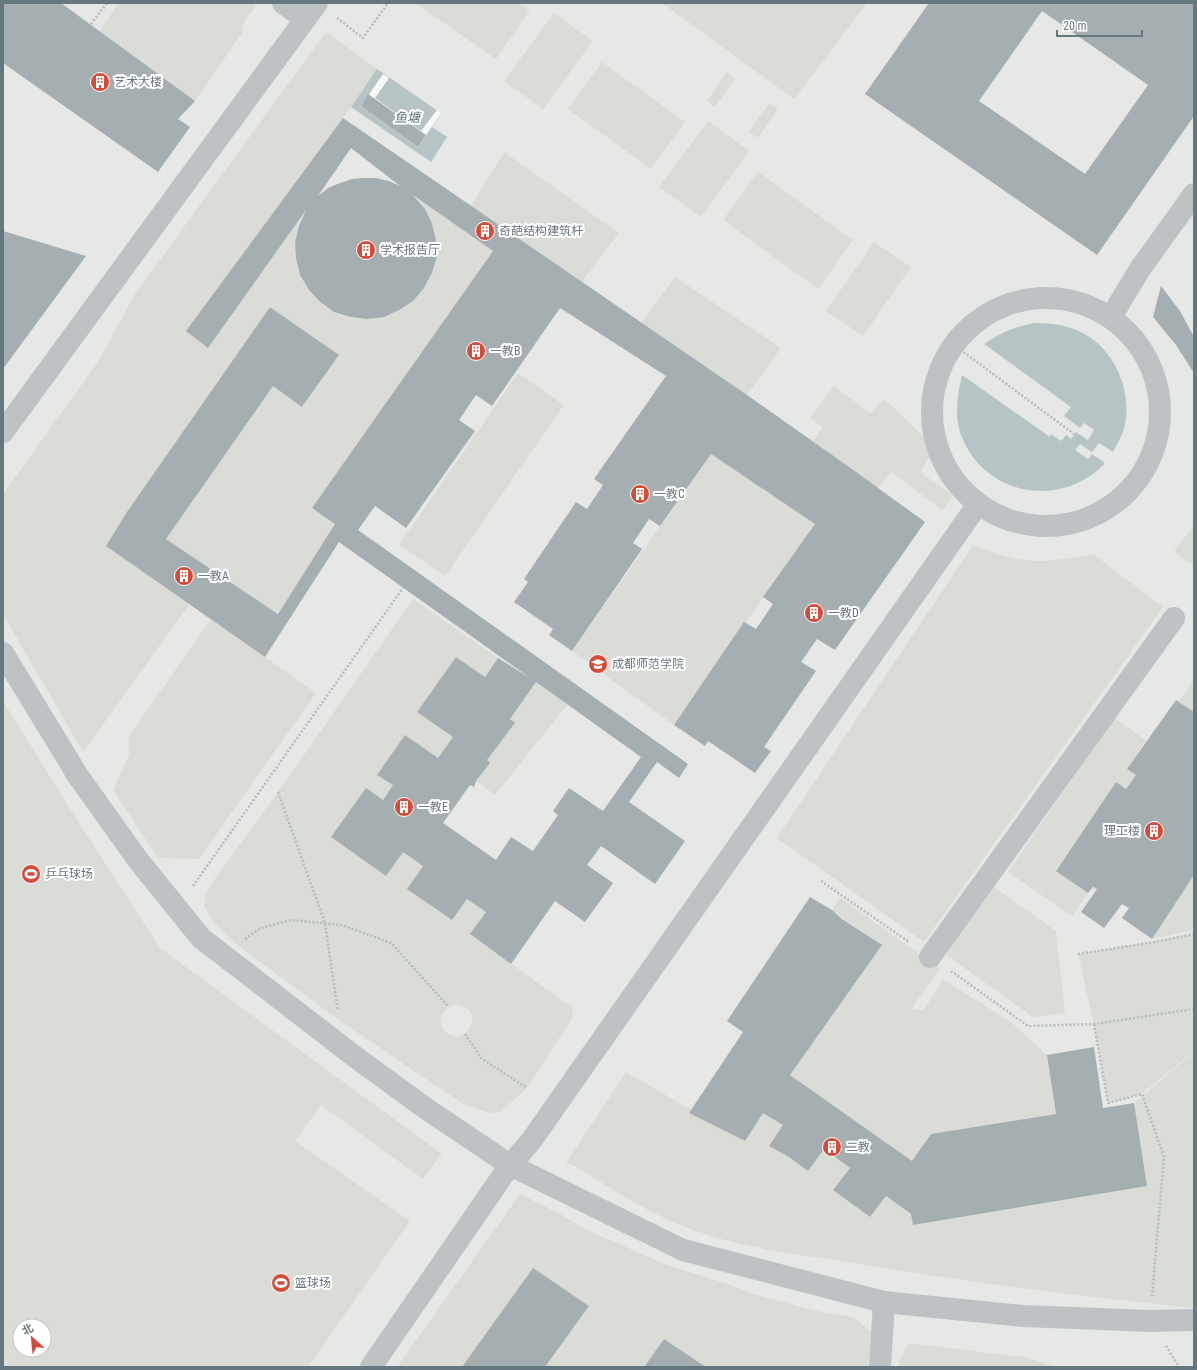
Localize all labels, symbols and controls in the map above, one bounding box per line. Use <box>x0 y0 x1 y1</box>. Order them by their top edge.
scale bar <box>1057 12 1142 38</box>
text: 20 m <box>1063 19 1087 33</box>
building icon: 艺术大楼 <box>89 71 111 93</box>
place label: 艺术大楼 <box>114 75 162 89</box>
water label: 鱼塘 <box>394 110 422 125</box>
building icon: 奇葩结构建筑杆 <box>474 220 496 242</box>
place label: 奇葩结构建筑杆 <box>499 224 583 238</box>
building icon: 学术报告厅 <box>355 239 377 261</box>
place label: 学术报告厅 <box>380 243 440 257</box>
building icon: 一教B <box>465 340 487 362</box>
place label: 一教B <box>490 344 521 358</box>
building icon: 一教C <box>629 483 651 505</box>
place label: 一教C <box>654 487 685 501</box>
building icon: 一教A <box>173 565 195 587</box>
place label: 一教A <box>198 569 229 583</box>
building icon: 一教D <box>803 602 825 624</box>
place label: 一教D <box>828 606 859 620</box>
school or university icon: 成都师范学院 <box>587 653 609 675</box>
place label: 成都师范学院 <box>612 657 684 671</box>
building icon: 一教E <box>393 796 415 818</box>
place label: 一教E <box>418 800 448 814</box>
building icon: 理工楼 <box>1143 820 1165 842</box>
place label: 理工楼 <box>1104 824 1140 838</box>
sports icon: 乒乓球场 <box>20 863 42 885</box>
place label: 乒乓球场 <box>45 867 93 881</box>
building icon: 二教 <box>821 1136 843 1158</box>
place label: 二教 <box>846 1140 870 1154</box>
sports icon: 篮球场 <box>270 1272 292 1294</box>
place label: 篮球场 <box>295 1276 331 1290</box>
north arrow <box>12 1318 52 1358</box>
text: 北 <box>20 1321 36 1338</box>

